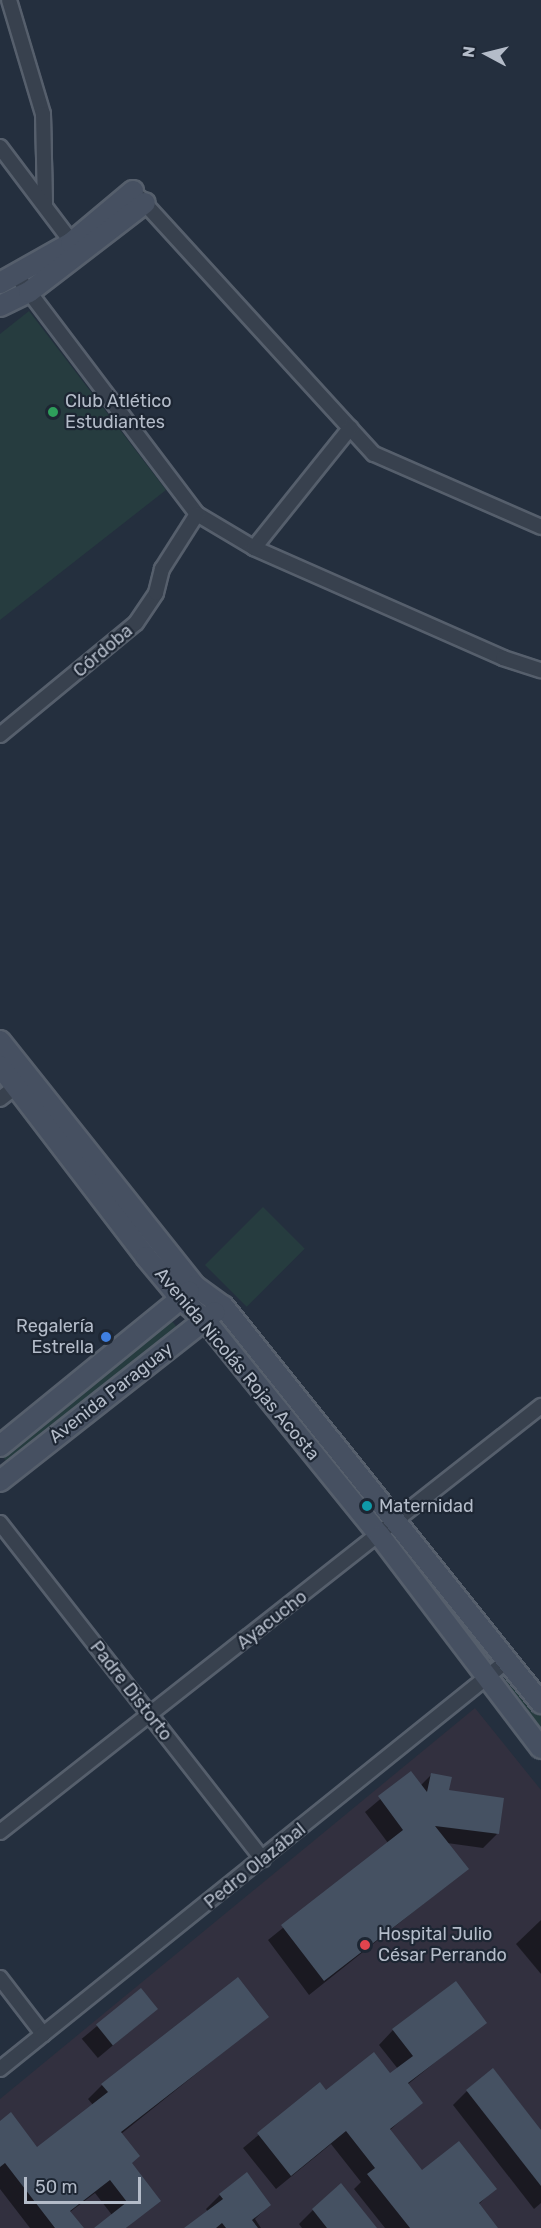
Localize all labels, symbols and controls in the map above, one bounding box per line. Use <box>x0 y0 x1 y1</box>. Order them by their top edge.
north arrow <box>457 24 517 84</box>
text: N <box>459 45 479 59</box>
place label: Club Atlético Estudiantes <box>65 391 172 434</box>
marker: Club Atlético Estudiantes <box>46 405 60 419</box>
street label: Córdoba <box>69 620 137 682</box>
street label: Avenida Nicolás Rojas Acosta <box>150 1263 324 1465</box>
place label: Regalería Estrella <box>16 1316 94 1358</box>
marker: Regalería Estrella <box>99 1330 113 1344</box>
street label: Avenida Paraguay <box>45 1338 177 1448</box>
place label: Maternidad <box>379 1495 474 1517</box>
marker: Maternidad <box>360 1499 374 1513</box>
street label: Ayacucho <box>233 1586 311 1654</box>
street label: Padre Distorto <box>85 1637 177 1745</box>
street label: Pedro Olazábal <box>200 1819 310 1913</box>
place label: Hospital Julio César Perrando <box>378 1924 507 1966</box>
marker: Hospital Julio César Perrando <box>356 1936 374 1954</box>
scale bar <box>27 2165 144 2203</box>
text: 50 m <box>35 2176 78 2198</box>

